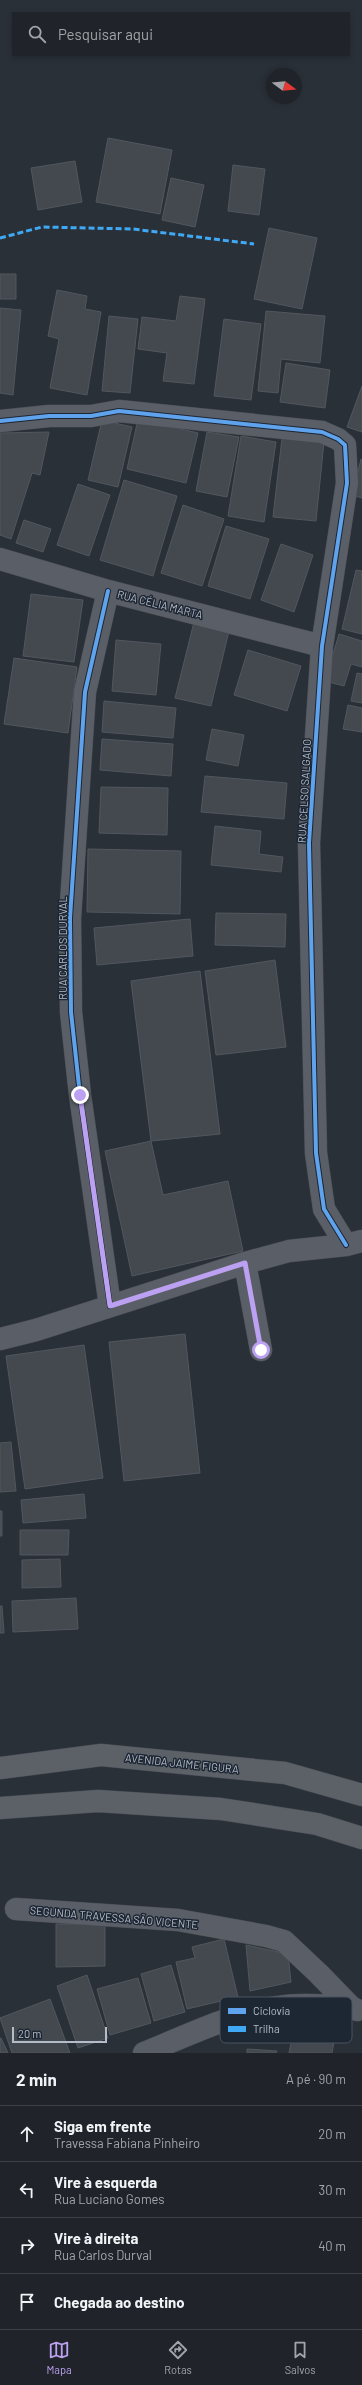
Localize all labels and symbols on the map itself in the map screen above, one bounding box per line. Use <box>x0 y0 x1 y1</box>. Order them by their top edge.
north arrow <box>266 68 302 104</box>
street label: RUA CÉLIA MARTA <box>116 587 204 621</box>
street label: RUA CELSO SALGADO <box>295 739 313 843</box>
street label: RUA CARLOS DURVAL <box>56 896 69 1000</box>
route end <box>71 1086 89 1104</box>
route start <box>252 1341 270 1359</box>
street label: AVENIDA JAIME FIGURA <box>125 1751 240 1775</box>
street label: SEGUNDA TRAVESSA SÃO VICENTE <box>29 1903 199 1931</box>
legend <box>220 1997 352 2043</box>
text: Ciclovia <box>253 2004 290 2017</box>
text: Trilha <box>253 2022 280 2035</box>
scale bar <box>12 2025 107 2044</box>

